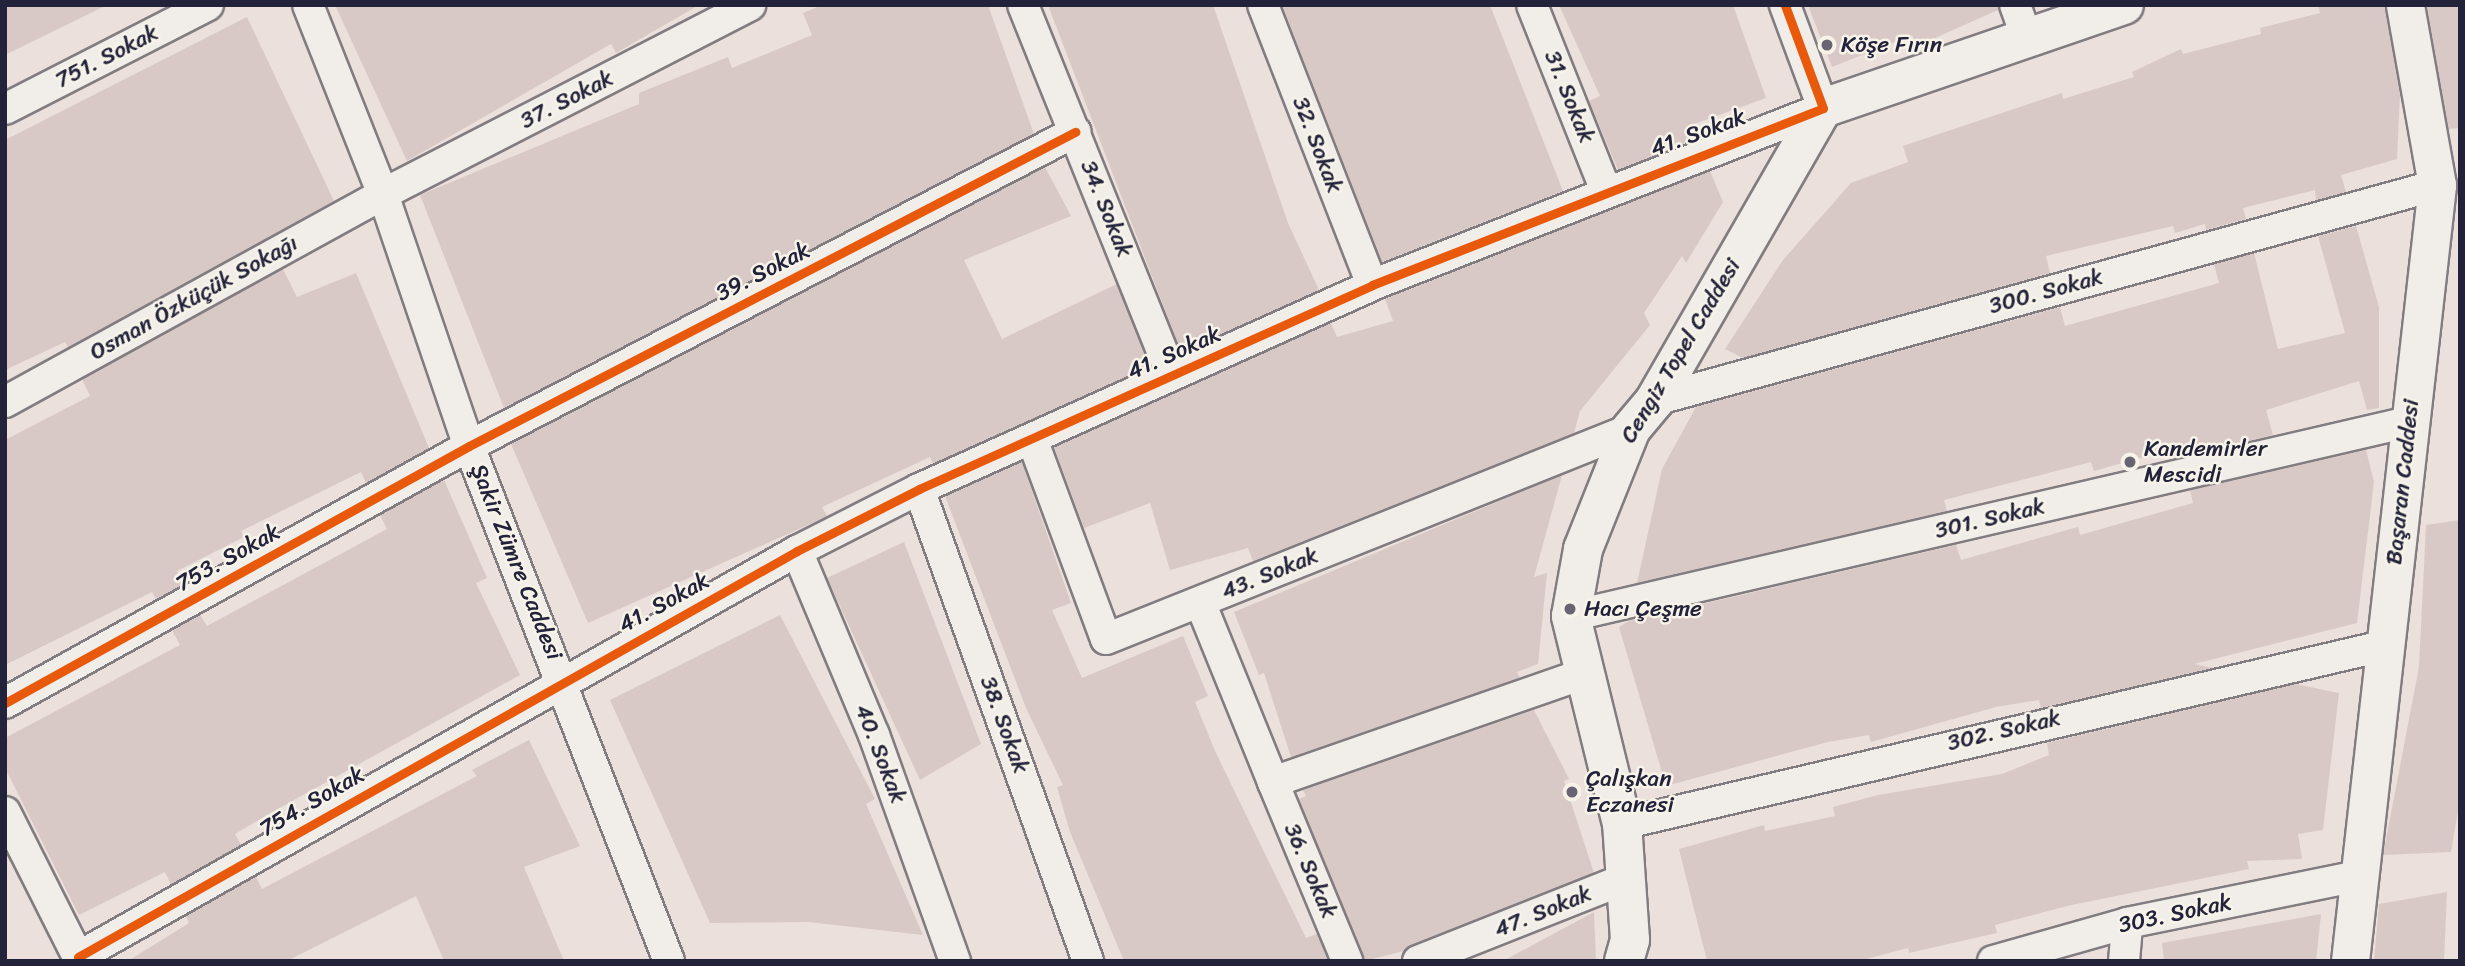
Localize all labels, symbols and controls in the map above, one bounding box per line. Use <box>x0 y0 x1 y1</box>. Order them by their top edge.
street label: 751. Sokak <box>51 19 163 95</box>
place label: Köşe Fırın <box>1841 31 1942 59</box>
marker: Köşe Fırın <box>1819 37 1835 53</box>
street label: 31. Sokak <box>1538 47 1600 147</box>
street label: 37. Sokak <box>516 65 618 135</box>
street label: 32. Sokak <box>1286 93 1348 197</box>
street label: 41. Sokak <box>1647 103 1749 163</box>
street label: 34. Sokak <box>1074 157 1138 261</box>
street label: Osman Özküçük Sokağı <box>85 229 303 367</box>
street label: 39. Sokak <box>711 237 815 307</box>
street label: Cengiz Topel Caddesi <box>1615 254 1747 448</box>
street label: 300. Sokak <box>1986 264 2106 320</box>
street label: 41. Sokak <box>1123 320 1225 386</box>
street label: Başaran Caddesi <box>2381 398 2425 566</box>
place label: Kandemirler Mescidi <box>2144 435 2267 489</box>
marker: Kandemirler Mescidi <box>2122 454 2138 470</box>
street label: Şakir Zümre Caddesi <box>464 460 568 664</box>
street label: 301. Sokak <box>1932 493 2048 545</box>
street label: 753. Sokak <box>171 518 285 598</box>
street label: 43. Sokak <box>1218 542 1322 606</box>
street label: 41. Sokak <box>614 567 714 639</box>
place label: Hacı Çeşme <box>1584 595 1702 623</box>
marker: Hacı Çeşme <box>1562 601 1578 617</box>
street label: 38. Sokak <box>974 673 1034 777</box>
street label: 40. Sokak <box>848 701 912 807</box>
street label: 302. Sokak <box>1945 705 2063 757</box>
street label: 754. Sokak <box>255 761 369 843</box>
place label: Çalışkan Eczanesi <box>1586 765 1674 819</box>
marker: Çalışkan Eczanesi <box>1564 784 1580 800</box>
street label: 36. Sokak <box>1278 819 1342 923</box>
street label: 47. Sokak <box>1490 880 1596 944</box>
street label: 303. Sokak <box>2116 889 2234 939</box>

